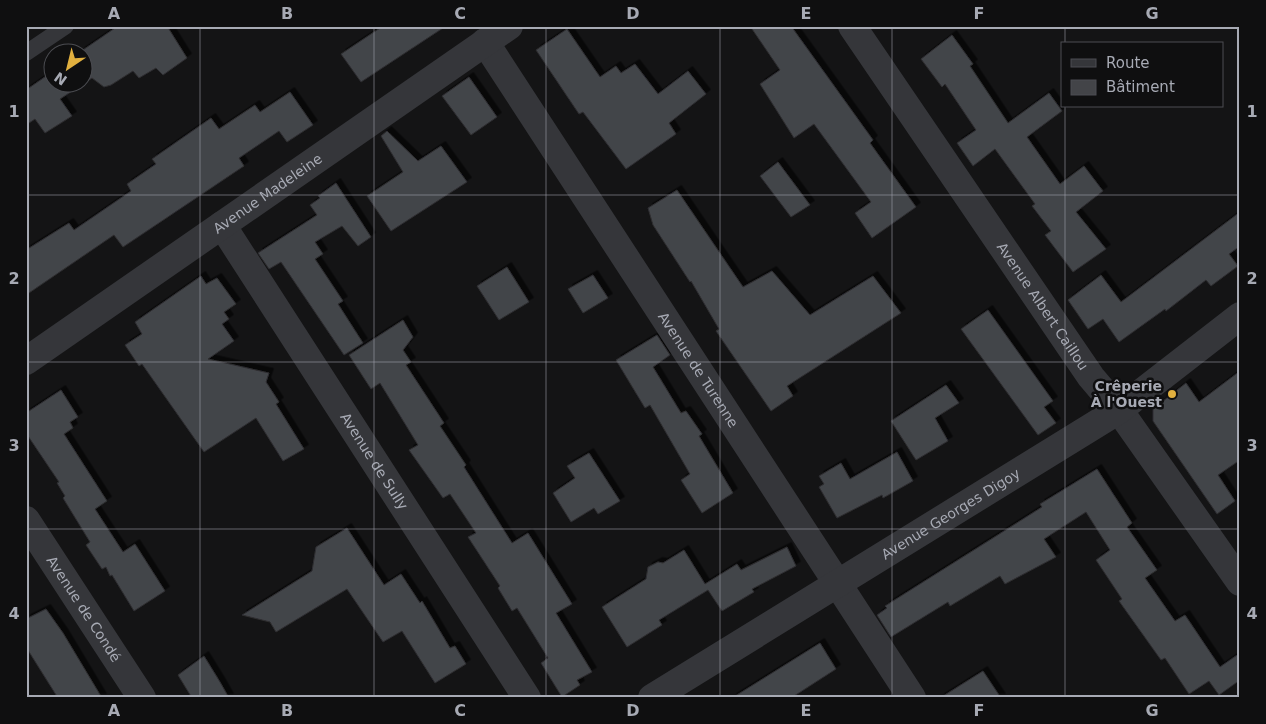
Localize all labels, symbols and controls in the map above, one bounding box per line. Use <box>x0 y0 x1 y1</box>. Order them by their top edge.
text: A <box>108 4 121 23</box>
text: B <box>281 4 293 23</box>
text: C <box>454 4 466 23</box>
text: D <box>626 4 640 23</box>
text: E <box>801 4 811 23</box>
text: F <box>974 4 984 23</box>
text: G <box>1145 4 1159 23</box>
north arrow <box>42 42 92 92</box>
legend <box>1061 42 1224 108</box>
text: Route <box>1106 54 1150 72</box>
text: N <box>51 69 70 89</box>
text: Bâtiment <box>1106 78 1175 96</box>
text: 1 <box>8 102 20 121</box>
text: 1 <box>1246 102 1258 121</box>
street label: Avenue Madeleine <box>210 150 325 237</box>
street label: Avenue Albert Caillou <box>994 239 1092 373</box>
text: 2 <box>8 269 20 288</box>
text: 2 <box>1246 269 1258 288</box>
street label: Avenue de Turenne <box>655 309 742 430</box>
place label: Crêperie À l'Ouest <box>1091 378 1162 410</box>
marker: Crêperie À l'Ouest <box>1166 388 1178 400</box>
street label: Avenue de Sully <box>337 410 411 513</box>
text: 3 <box>8 436 20 455</box>
text: 3 <box>1246 436 1258 455</box>
street label: Avenue Georges Digoy <box>879 465 1023 563</box>
street label: Avenue de Condé <box>44 553 124 665</box>
text: 4 <box>8 604 20 623</box>
text: 4 <box>1246 604 1258 623</box>
text: A <box>108 701 121 720</box>
text: B <box>281 701 293 720</box>
text: C <box>454 701 466 720</box>
text: D <box>626 701 640 720</box>
text: E <box>801 701 811 720</box>
text: F <box>974 701 984 720</box>
text: G <box>1145 701 1159 720</box>

